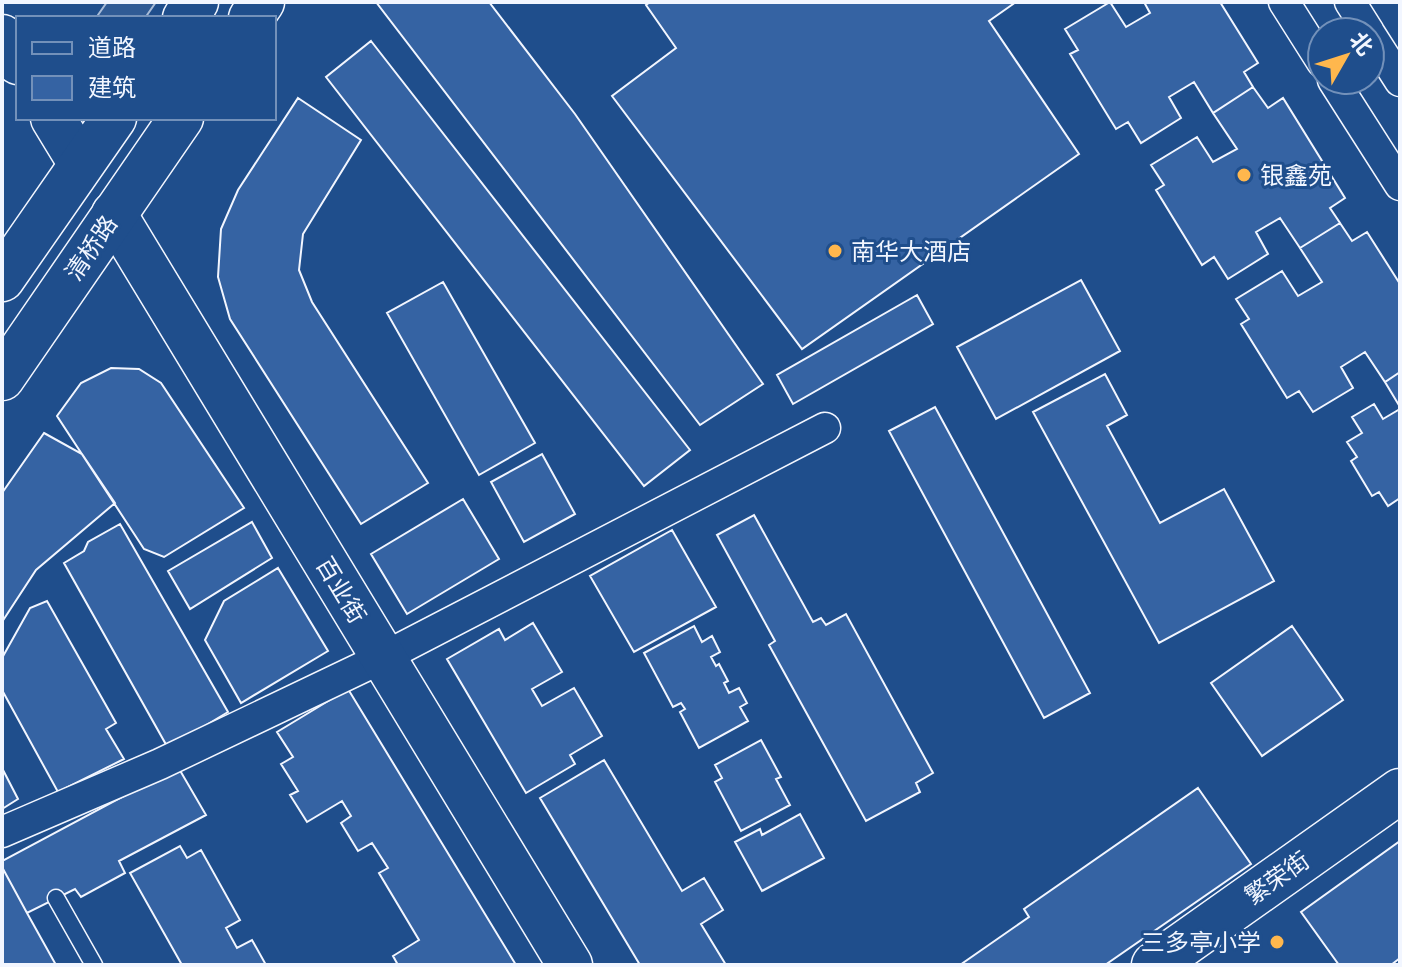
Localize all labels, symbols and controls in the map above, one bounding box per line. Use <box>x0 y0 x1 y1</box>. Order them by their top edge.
legend <box>16 16 276 120</box>
north arrow <box>1306 16 1386 96</box>
text: 北 <box>1345 27 1378 60</box>
text: 道路 <box>88 34 136 61</box>
text: 建筑 <box>88 74 136 101</box>
place label: 银鑫苑 <box>1260 162 1332 189</box>
marker: 银鑫苑 <box>1235 166 1253 184</box>
street label: 清桥路 <box>60 211 122 285</box>
place label: 南华大酒店 <box>851 238 971 265</box>
marker: 南华大酒店 <box>826 242 844 260</box>
street label: 百业街 <box>311 552 371 628</box>
street label: 繁荣街 <box>1240 846 1314 910</box>
place label: 三多亭小学 <box>1141 929 1261 956</box>
marker: 三多亭小学 <box>1268 933 1286 951</box>

